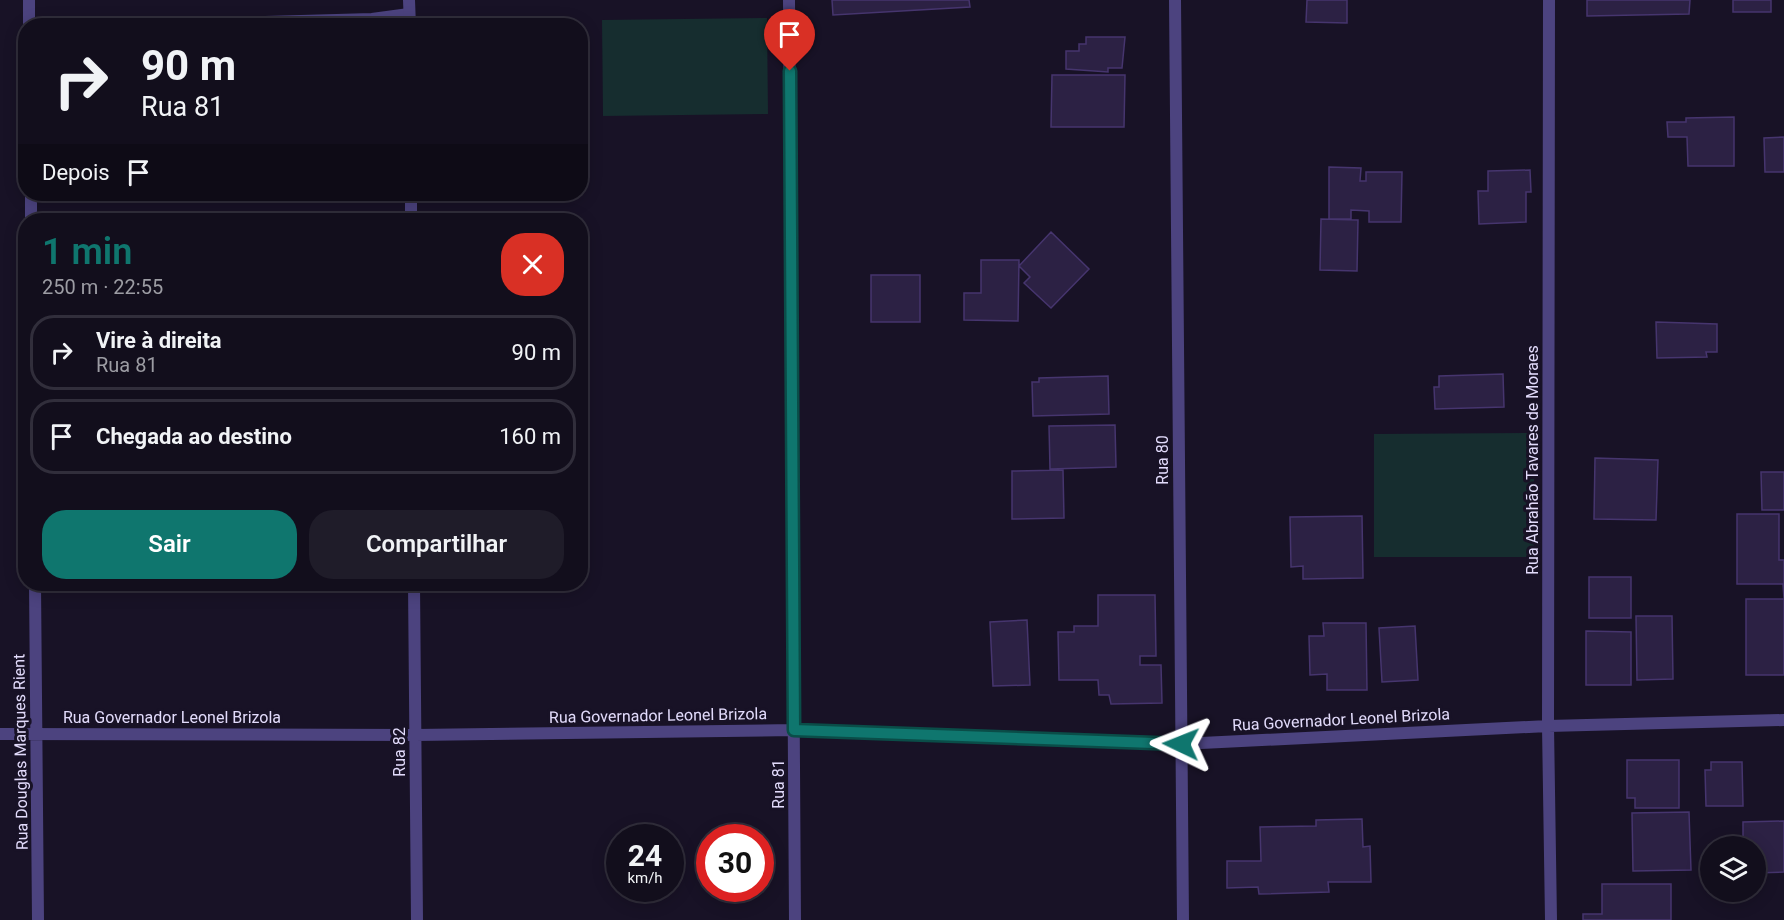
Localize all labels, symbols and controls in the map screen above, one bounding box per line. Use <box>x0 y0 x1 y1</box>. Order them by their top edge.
pin <box>764 9 815 71</box>
icon: arrive <box>773 18 806 51</box>
text: 90 m <box>141 41 236 90</box>
icon: right <box>42 42 120 120</box>
text: Rua 81 <box>141 91 224 123</box>
icon: arrive <box>122 156 155 189</box>
text: Depois <box>42 160 110 185</box>
text: 1 min <box>42 231 132 273</box>
button: close <box>501 233 564 296</box>
text: 250 m · 22:55 <box>42 275 163 299</box>
text: Vire à direita <box>96 328 222 353</box>
icon: right <box>45 336 78 369</box>
text: 90 m <box>512 340 561 365</box>
street label: Rua Abrahão Tavares de Moraes <box>1523 345 1542 575</box>
text: Rua 81 <box>96 353 158 377</box>
icon: arrive <box>45 420 78 453</box>
text: Chegada ao destino <box>96 424 292 449</box>
text: 160 m <box>499 424 561 449</box>
street label: Rua 80 <box>1153 435 1172 485</box>
button: Sair <box>42 510 297 579</box>
button: Compartilhar <box>309 510 564 579</box>
street label: Rua Douglas Marques Rient <box>9 654 32 850</box>
street label: Rua Governador Leonel Brizola <box>549 704 767 727</box>
street label: Rua Governador Leonel Brizola <box>1232 704 1450 735</box>
street label: Rua Governador Leonel Brizola <box>63 708 281 727</box>
position arrow <box>1149 712 1213 776</box>
street label: Rua 82 <box>390 727 409 777</box>
street label: Rua 81 <box>769 759 788 809</box>
speed limit sign: 30 <box>696 824 774 902</box>
map controls <box>1700 836 1766 902</box>
button: layers <box>1700 836 1766 902</box>
text: 24 <box>628 838 662 873</box>
text: km/h <box>627 869 663 887</box>

